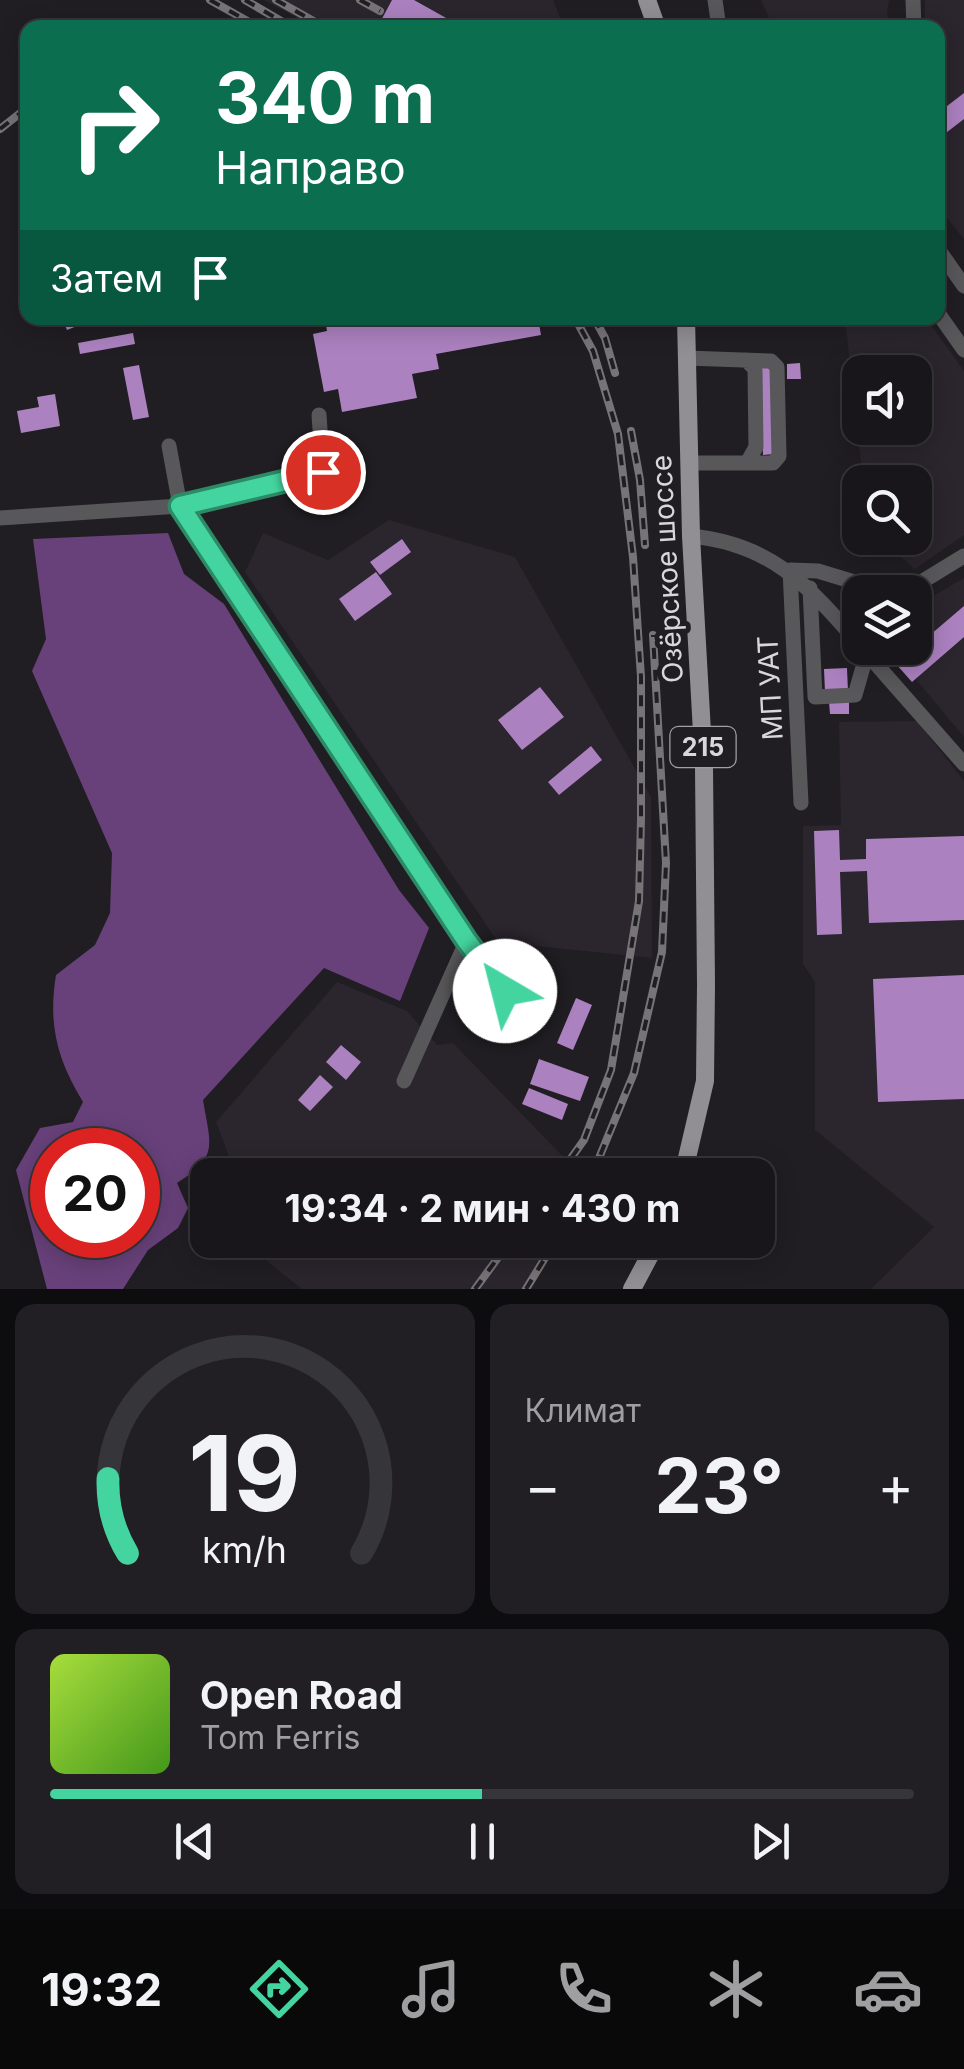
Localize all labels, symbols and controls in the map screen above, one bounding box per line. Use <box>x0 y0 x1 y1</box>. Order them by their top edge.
text: 340 m <box>215 55 435 140</box>
icon: right <box>50 60 180 190</box>
text: Направо <box>215 140 406 195</box>
icon: arrive <box>183 250 238 305</box>
text: Затем <box>50 255 163 301</box>
map controls <box>842 355 932 665</box>
button: sound <box>842 355 932 445</box>
pin <box>281 430 366 515</box>
icon: arrive <box>296 445 351 500</box>
street label: Озёрское шоссе <box>644 454 690 684</box>
button: search <box>842 465 932 555</box>
button: layers <box>842 575 932 665</box>
street label: МП УАТ <box>750 635 790 741</box>
road number: 215 <box>670 727 736 767</box>
position arrow <box>453 939 557 1043</box>
speed limit sign: 20 <box>30 1128 160 1258</box>
text: 19:34 · 2 мин · 430 m <box>285 1185 681 1231</box>
text: Климат <box>525 1391 641 1430</box>
text: 19 <box>189 1410 301 1536</box>
text: 23° <box>654 1440 784 1531</box>
text: − <box>525 1453 561 1519</box>
text: + <box>878 1453 914 1519</box>
text: km/h <box>202 1528 287 1572</box>
text: Open Road <box>200 1672 403 1718</box>
text: Tom Ferris <box>200 1718 360 1757</box>
icon: previous <box>167 1814 222 1869</box>
icon: pause <box>455 1814 510 1869</box>
icon: next <box>743 1814 798 1869</box>
icon: directions <box>244 1954 314 2024</box>
icon: music <box>396 1954 466 2024</box>
icon: phone <box>549 1954 619 2024</box>
icon: climate <box>701 1954 771 2024</box>
icon: car <box>853 1954 923 2024</box>
text: 19:32 <box>41 1962 162 2017</box>

